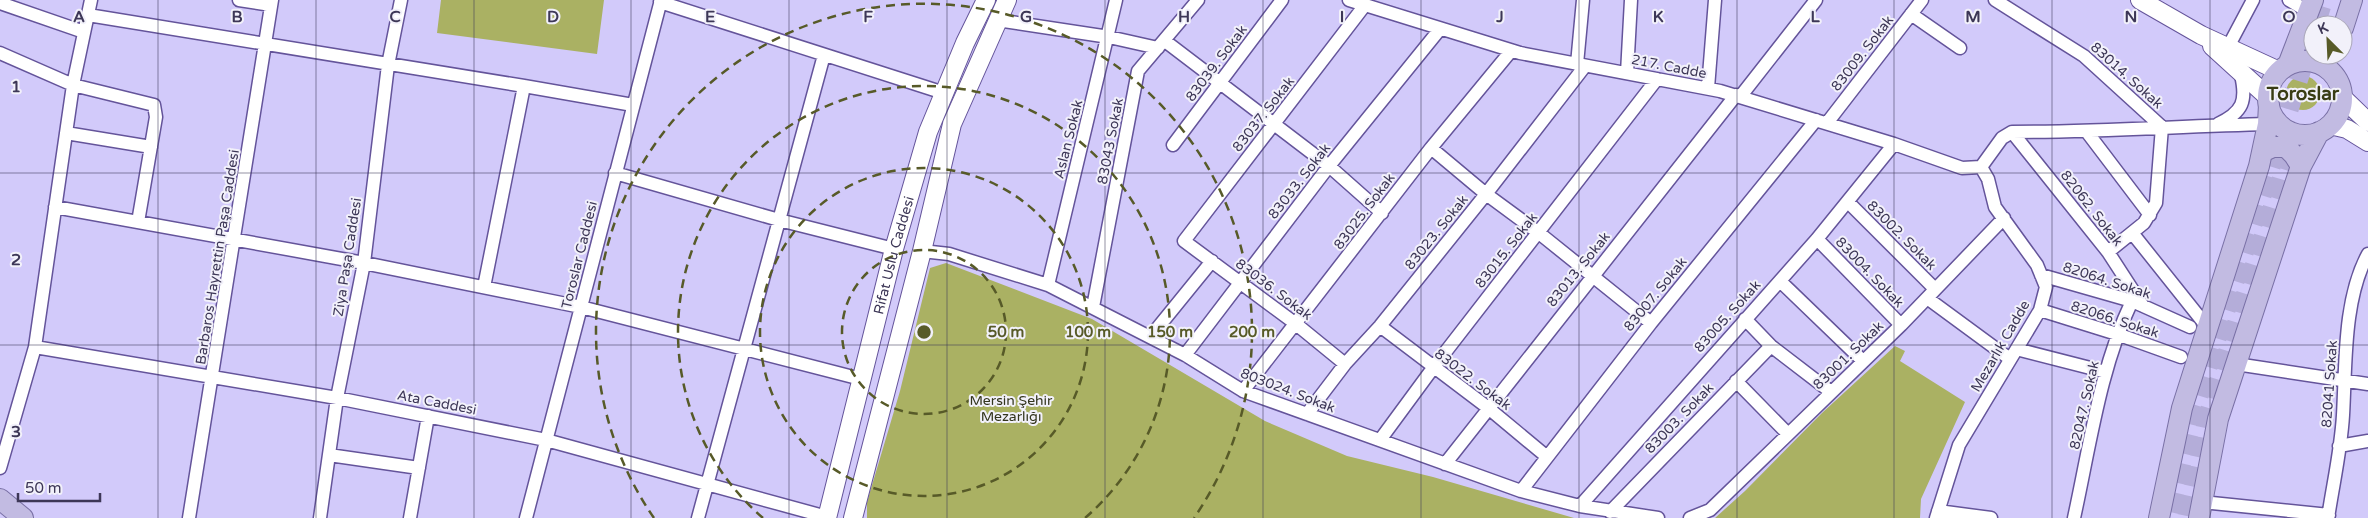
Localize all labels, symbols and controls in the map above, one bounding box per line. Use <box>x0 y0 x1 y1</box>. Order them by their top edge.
text: A <box>73 7 85 27</box>
text: B <box>231 7 243 27</box>
text: C <box>389 7 401 27</box>
text: D <box>547 7 559 27</box>
text: E <box>705 7 715 27</box>
text: F <box>863 7 873 27</box>
text: G <box>1020 7 1032 27</box>
text: H <box>1178 7 1190 27</box>
text: I <box>1340 7 1344 27</box>
text: J <box>1495 7 1504 27</box>
text: K <box>1653 7 1664 27</box>
text: L <box>1810 7 1820 27</box>
text: M <box>1965 7 1981 27</box>
text: N <box>2125 7 2137 27</box>
text: O <box>2283 7 2296 27</box>
street label: 83009. Sokak <box>1828 12 1897 95</box>
north arrow <box>2303 15 2353 65</box>
text: K <box>2315 19 2331 38</box>
street label: 83039. Sokak <box>1182 21 1251 105</box>
street label: 83014. Sokak <box>2087 38 2167 112</box>
street label: 217. Cadde <box>1630 51 1708 82</box>
street label: 83037. Sokak <box>1229 73 1298 155</box>
text: 1 <box>11 77 21 97</box>
district label: Toroslar <box>2266 83 2340 105</box>
street label: 83043 Sokak <box>1094 96 1127 186</box>
street label: Aslan Sokak <box>1050 98 1087 180</box>
street label: 83033. Sokak <box>1265 140 1334 223</box>
street label: Barbaros Hayrettin Paşa Caddesi <box>192 148 243 366</box>
street label: 82062. Sokak <box>2057 167 2127 250</box>
street label: 83025. Sokak <box>1330 169 1399 253</box>
street label: 83023. Sokak <box>1401 191 1472 273</box>
street label: Rifat Uslu Caddesi <box>870 194 918 316</box>
street label: Ziya Paşa Caddesi <box>330 197 365 318</box>
street label: 83002. Sokak <box>1863 197 1940 274</box>
street label: Toroslar Caddesi <box>558 200 601 311</box>
street label: 83015. Sokak <box>1472 209 1541 291</box>
street label: 83013. Sokak <box>1543 228 1614 310</box>
street label: 83004. Sokak <box>1832 234 1908 311</box>
text: 2 <box>11 250 21 270</box>
street label: 83007. Sokak <box>1620 253 1691 335</box>
street label: 83036. Sokak <box>1232 255 1316 324</box>
street label: 82064. Sokak <box>2061 258 2153 303</box>
street label: 83005. Sokak <box>1691 276 1764 356</box>
street label: Mezarlık Cadde <box>1967 297 2034 395</box>
street label: 82066. Sokak <box>2069 297 2161 342</box>
street label: 83001. Sokak <box>1810 317 1887 393</box>
centre of rings <box>915 323 933 341</box>
text: 50 m <box>988 323 1024 341</box>
text: 100 m <box>1065 323 1111 341</box>
text: 150 m <box>1147 323 1193 341</box>
text: 200 m <box>1229 323 1275 341</box>
street label: 82041 Sokak <box>2318 339 2341 428</box>
street label: 83022. Sokak <box>1431 345 1515 414</box>
street label: 82047. Sokak <box>2066 359 2103 451</box>
street label: 803024. Sokak <box>1238 365 1338 416</box>
street label: 83003. Sokak <box>1642 379 1717 457</box>
street label: Ata Caddesi <box>396 386 478 419</box>
park label: Mersin Şehir Mezarlığı <box>970 392 1053 425</box>
text: 3 <box>11 422 21 442</box>
scale bar <box>18 470 100 502</box>
text: 50 m <box>25 479 62 497</box>

